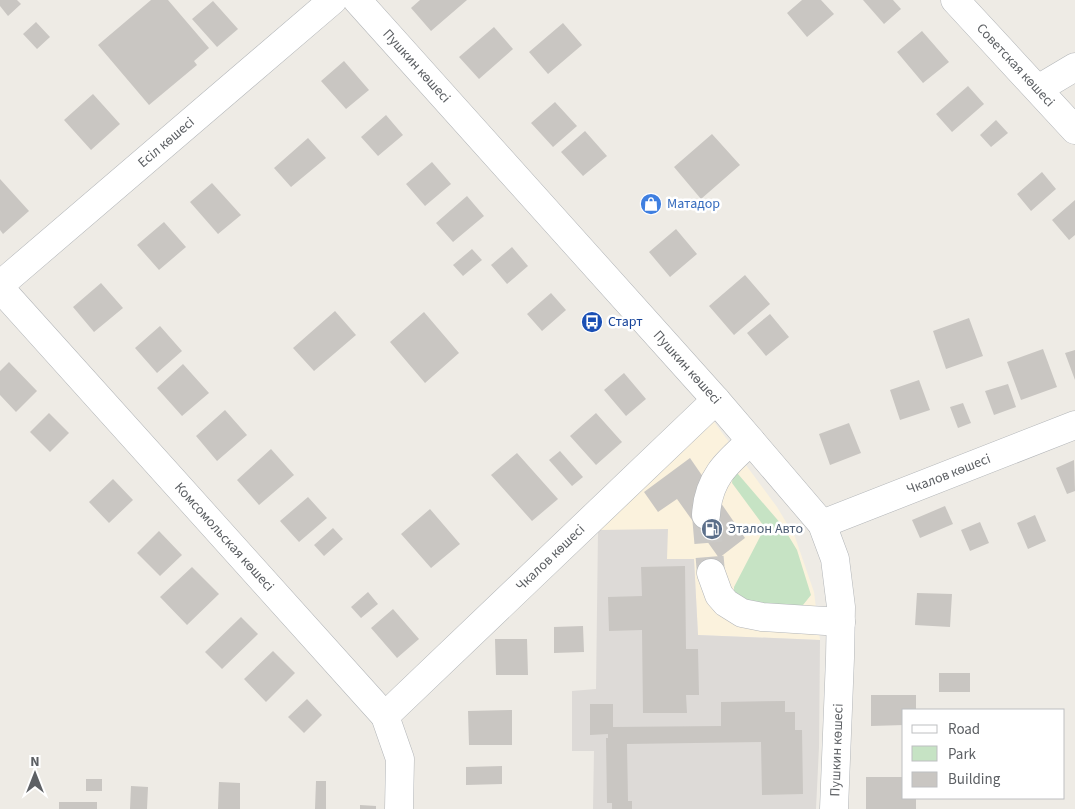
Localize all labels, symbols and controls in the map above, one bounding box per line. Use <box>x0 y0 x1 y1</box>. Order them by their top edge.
street label: Советская көшесі <box>972 19 1059 112</box>
street label: Пушкин көшесі <box>378 25 455 108</box>
street label: Есіл көшесі <box>134 113 199 173</box>
shop icon: Матадор <box>639 192 663 216</box>
place label: Матадор <box>667 194 720 214</box>
bus stop icon: Старт <box>580 310 604 334</box>
place label: Старт <box>608 312 643 332</box>
street label: Пушкин көшесі <box>648 326 726 409</box>
street label: Чкалов көшесі <box>904 449 994 500</box>
street label: Комсомольская көшесі <box>170 478 279 596</box>
fuel station icon: Эталон Авто <box>700 517 724 541</box>
place label: Эталон Авто <box>728 519 803 539</box>
street label: Чкалов көшесі <box>512 520 590 596</box>
street label: Пушкин көшесі <box>825 703 849 797</box>
legend <box>902 709 1065 799</box>
text: Road <box>948 719 980 740</box>
text: Park <box>948 744 977 765</box>
north arrow <box>10 749 60 799</box>
text: N <box>30 752 40 772</box>
text: Building <box>948 769 1001 790</box>

